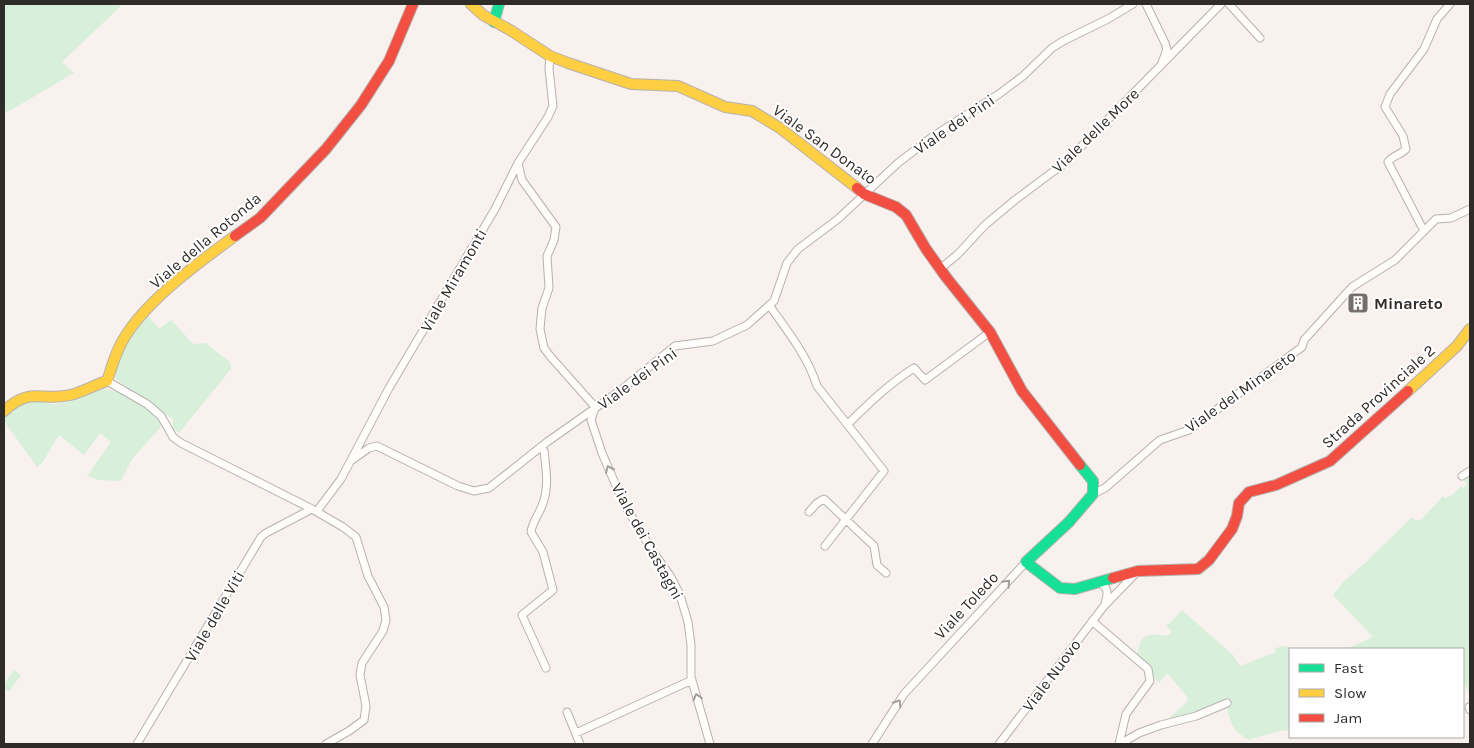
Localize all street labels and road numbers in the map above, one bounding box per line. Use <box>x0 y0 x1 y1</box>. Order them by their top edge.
street label: Viale delle More <box>1048 84 1143 177</box>
street label: Viale dei Pini <box>910 90 998 158</box>
street label: Viale San Donato <box>769 100 880 188</box>
street label: Viale della Rotonda <box>146 188 265 293</box>
street label: Viale Miramonti <box>416 225 491 335</box>
street label: Strada Provinciale 2 <box>1318 341 1439 452</box>
street label: Viale dei Pini <box>594 343 681 414</box>
street label: Viale del Minareto <box>1181 346 1299 437</box>
street label: Viale dei Castagni <box>608 480 688 603</box>
street label: Viale delle Viti <box>181 567 248 665</box>
street label: Viale Toledo <box>930 568 1002 643</box>
street label: Viale Nuovo <box>1018 636 1085 715</box>

